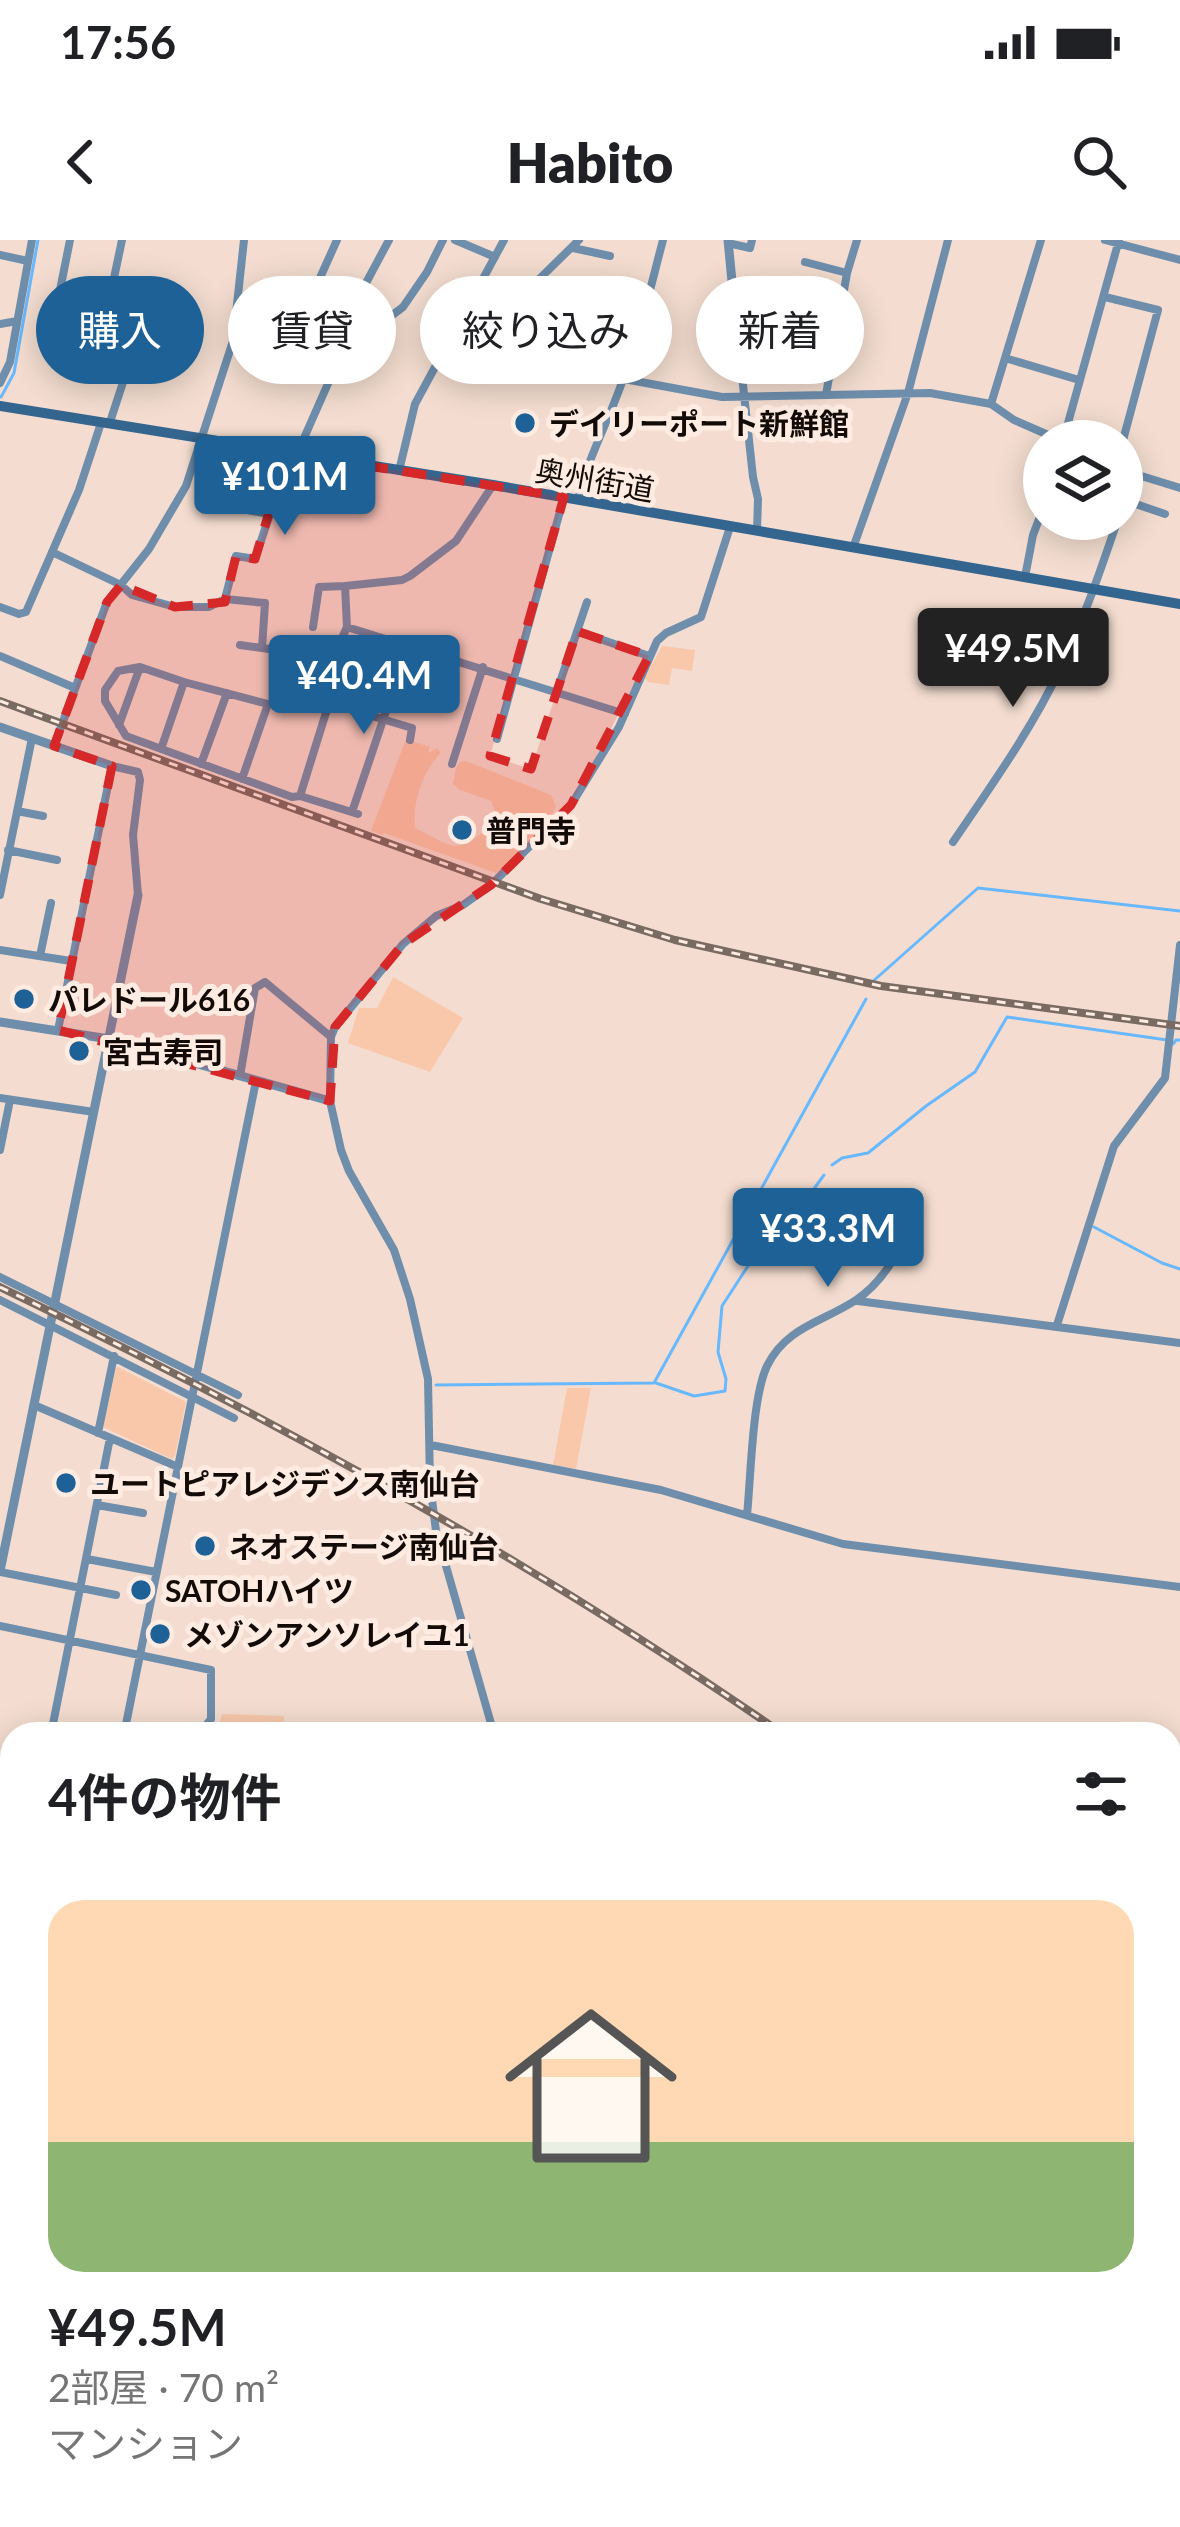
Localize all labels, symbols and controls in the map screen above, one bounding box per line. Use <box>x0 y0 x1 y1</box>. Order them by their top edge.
text: 17:56 <box>60 15 176 69</box>
icon: back <box>48 129 114 195</box>
icon: search <box>1066 129 1132 195</box>
text: Habito <box>507 130 673 195</box>
chip: 購入 <box>36 276 204 384</box>
chip: 賃貸 <box>228 276 396 384</box>
chip: 絞り込み <box>420 276 672 384</box>
chip: 新着 <box>696 276 864 384</box>
place label: デイリーポート新鮮館 <box>549 405 849 441</box>
marker: デイリーポート新鮮館 <box>512 410 538 436</box>
map controls <box>1023 420 1143 540</box>
button: layers <box>1023 420 1143 540</box>
pin: ¥101M <box>201 436 369 538</box>
street label: 奥州街道 <box>533 451 657 507</box>
text: ¥101M <box>221 452 349 498</box>
pin: ¥49.5M <box>915 608 1111 710</box>
text: ¥49.5M <box>945 624 1081 670</box>
pin: ¥40.4M <box>266 635 462 737</box>
text: ¥40.4M <box>296 651 432 697</box>
place label: 普門寺 <box>486 812 576 848</box>
marker: 普門寺 <box>449 817 475 843</box>
place label: パレドール616 <box>48 981 250 1017</box>
marker: パレドール616 <box>11 986 37 1012</box>
place label: 宮古寿司 <box>103 1033 223 1069</box>
marker: 宮古寿司 <box>66 1038 92 1064</box>
pin: ¥33.3M <box>730 1188 926 1290</box>
text: ¥33.3M <box>760 1204 896 1250</box>
place label: ユートピアレジデンス南仙台 <box>90 1465 479 1501</box>
marker: ユートピアレジデンス南仙台 <box>53 1470 79 1496</box>
place label: ネオステージ南仙台 <box>229 1528 498 1564</box>
marker: ネオステージ南仙台 <box>192 1533 218 1559</box>
place label: SATOHハイツ <box>165 1572 354 1608</box>
marker: SATOHハイツ <box>128 1577 154 1603</box>
place label: メゾンアンソレイユ1 <box>184 1616 470 1652</box>
marker: メゾンアンソレイユ1 <box>147 1621 173 1647</box>
icon: filters <box>1068 1761 1134 1827</box>
text: 4件の物件 <box>48 1766 282 1827</box>
icon: home <box>483 1978 699 2194</box>
text: ¥49.5M <box>48 2296 227 2357</box>
text: 2部屋 · 70 m² <box>48 2364 279 2410</box>
text: マンション <box>48 2420 243 2466</box>

